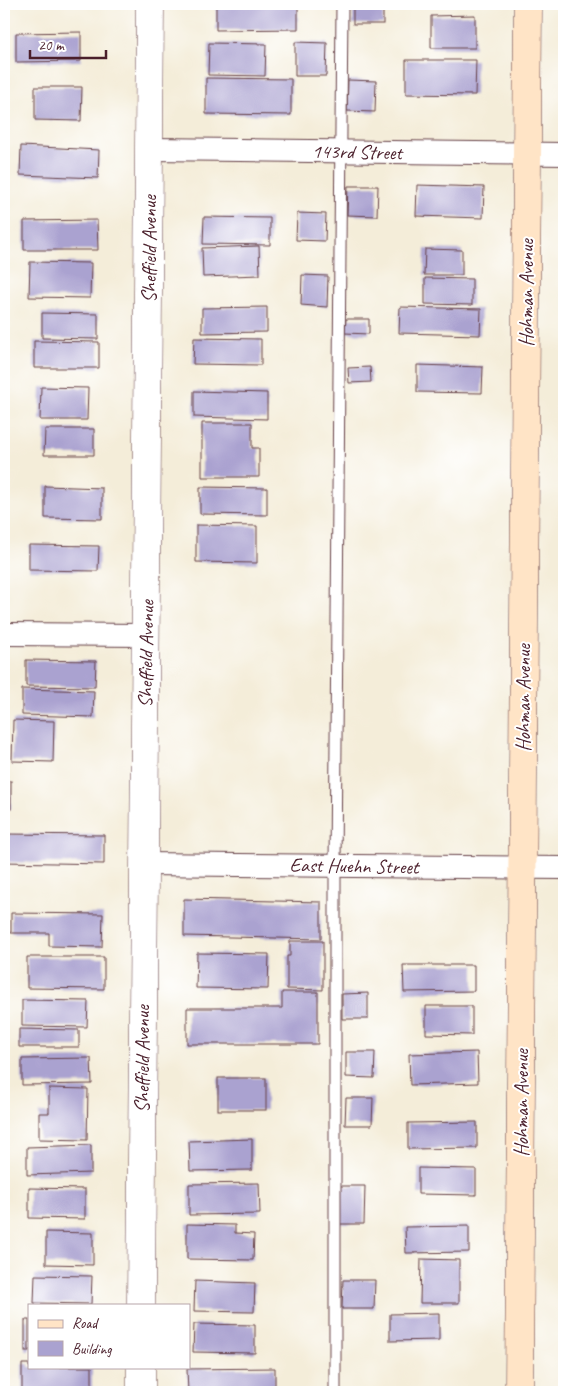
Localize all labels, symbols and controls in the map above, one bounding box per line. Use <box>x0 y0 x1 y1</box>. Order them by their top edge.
scale bar <box>30 28 106 60</box>
text: 20 m <box>38 36 65 55</box>
street label: 143rd Street <box>312 139 405 165</box>
street label: Sheffield Avenue <box>137 194 162 303</box>
street label: Hohman Avenue <box>514 238 539 347</box>
street label: Sheffield Avenue <box>133 599 159 708</box>
street label: Hohman Avenue <box>511 643 536 752</box>
street label: East Huehn Street <box>289 852 421 880</box>
street label: Sheffield Avenue <box>130 1004 155 1113</box>
street label: Hohman Avenue <box>509 1048 534 1157</box>
legend <box>28 1304 190 1368</box>
text: Road <box>72 1314 99 1333</box>
text: Building <box>72 1340 112 1359</box>

